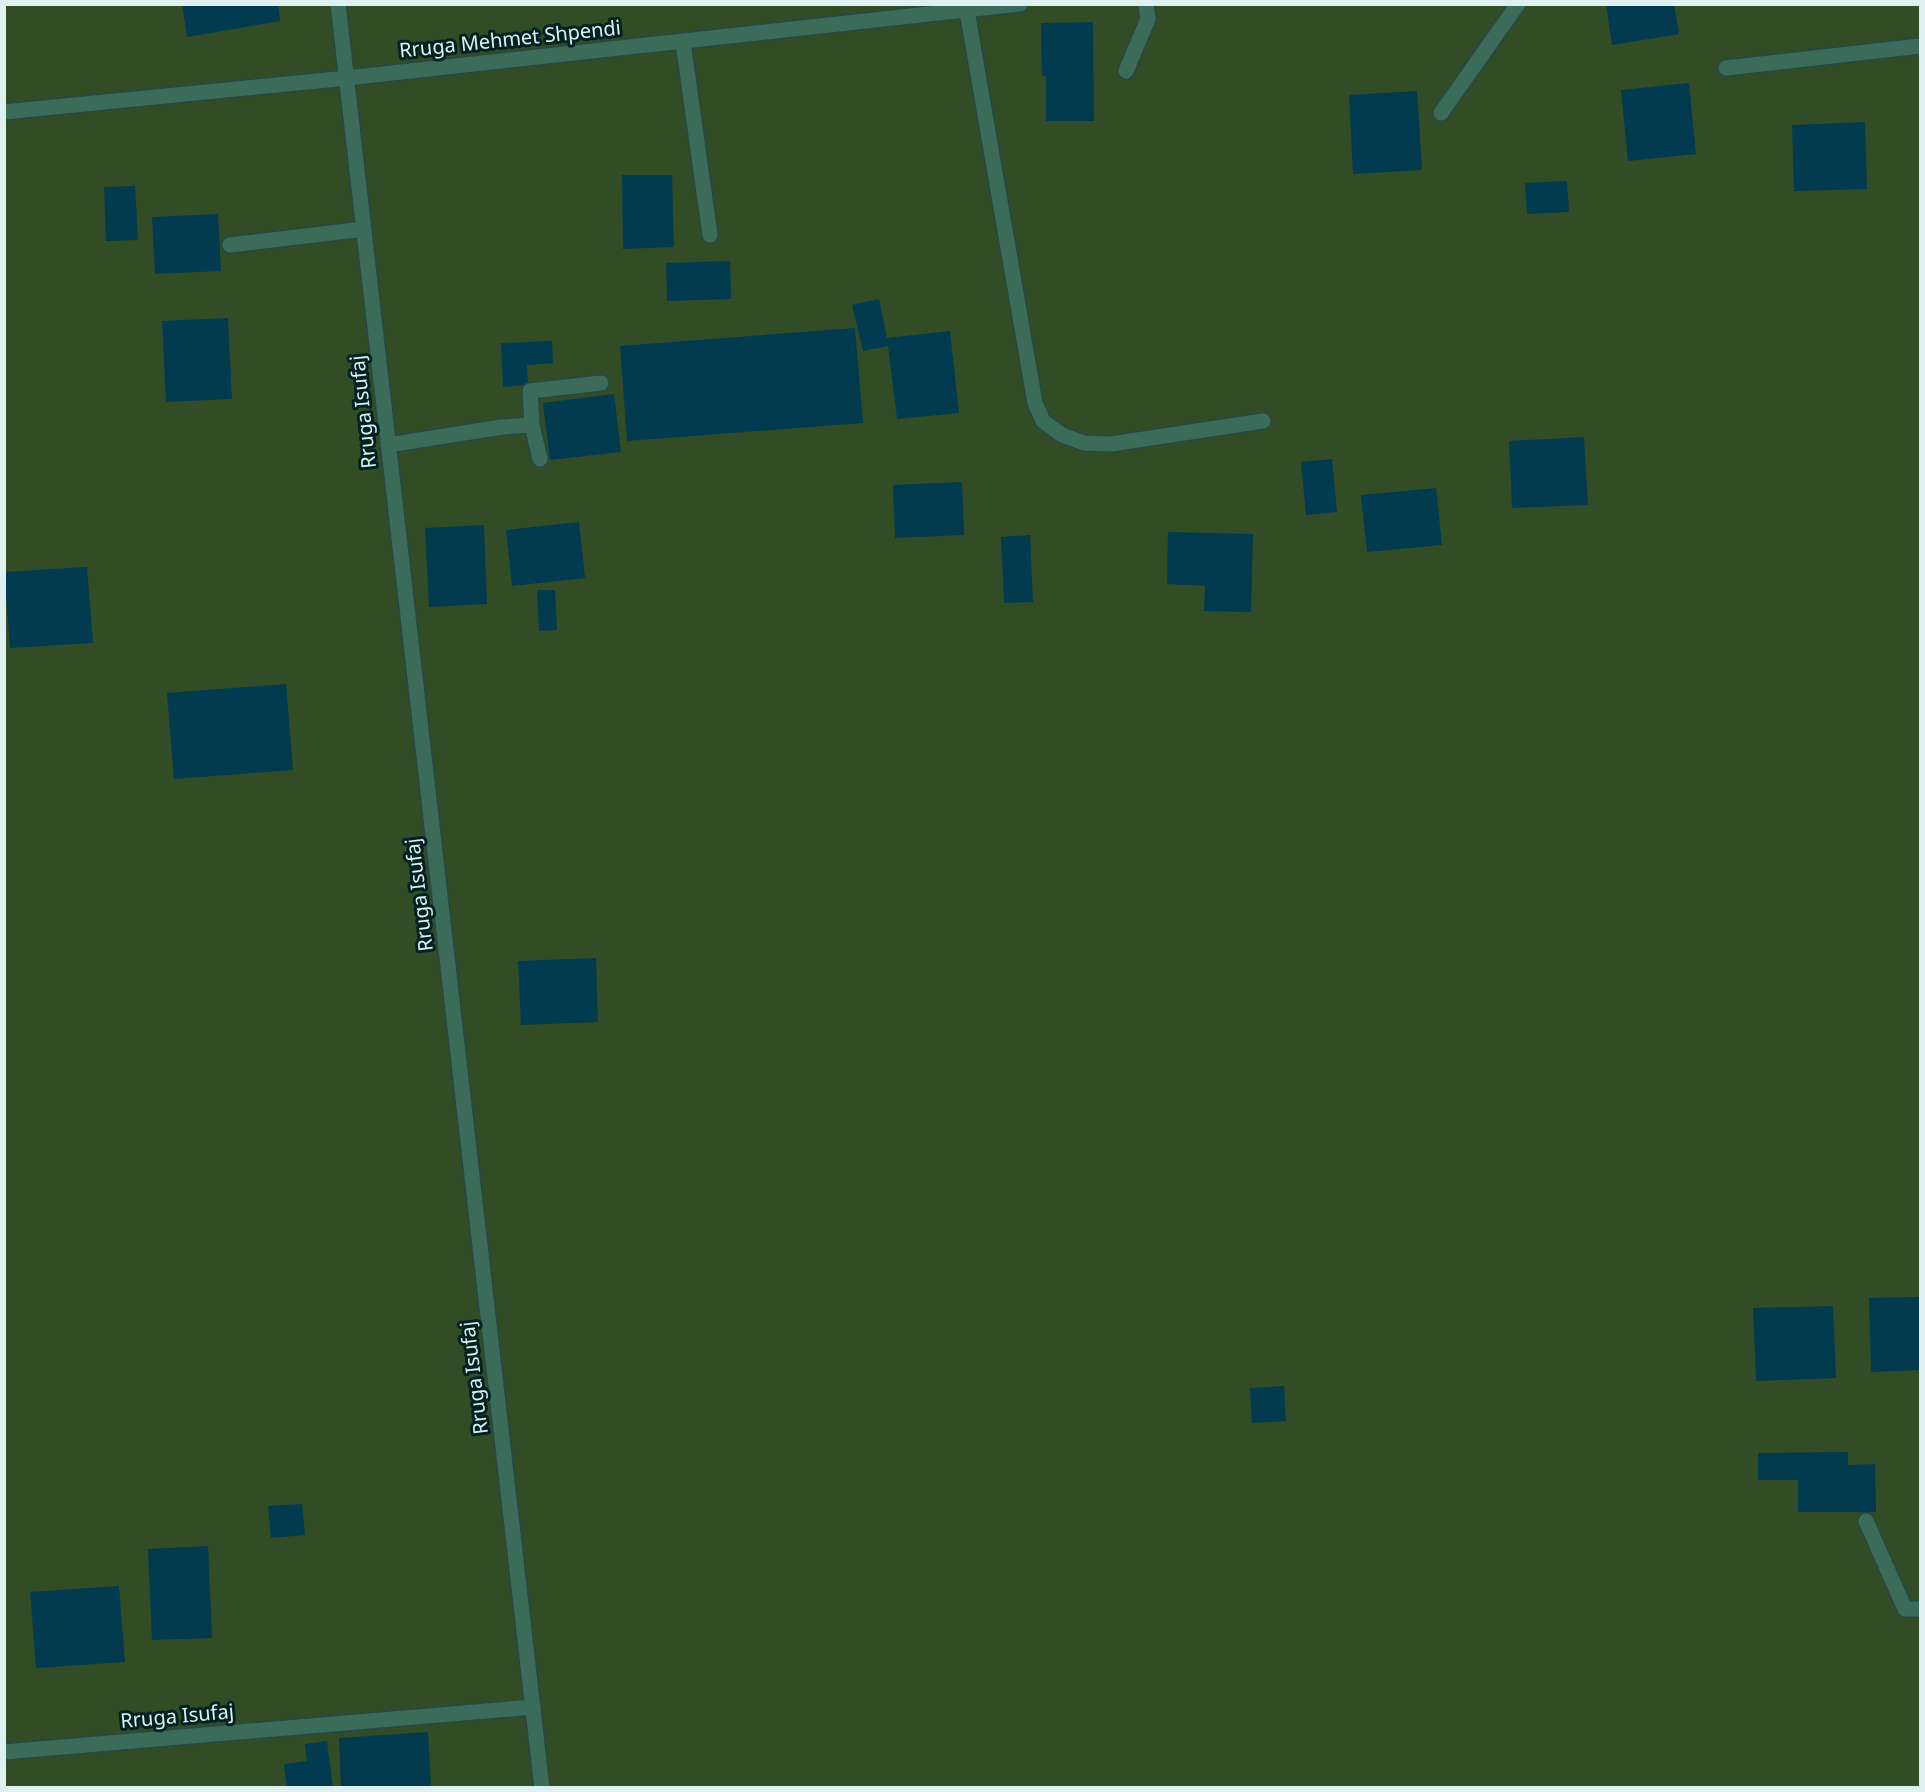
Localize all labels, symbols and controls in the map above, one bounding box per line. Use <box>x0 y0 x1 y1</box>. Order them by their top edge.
street label: Rruga Mehmet Shpendi <box>398 13 622 64</box>
street label: Rruga Isufaj <box>343 354 382 470</box>
street label: Rruga Isufaj <box>398 837 439 953</box>
street label: Rruga Isufaj <box>453 1320 494 1436</box>
street label: Rruga Isufaj <box>119 1697 235 1734</box>

